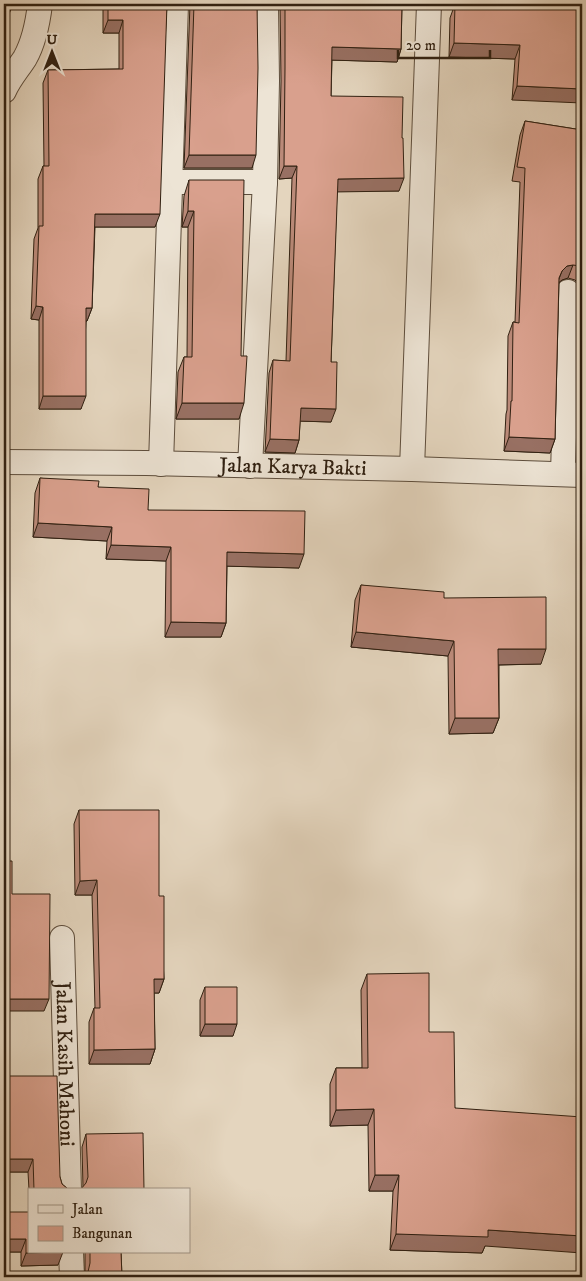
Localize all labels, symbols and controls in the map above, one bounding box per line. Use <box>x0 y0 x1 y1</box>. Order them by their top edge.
north arrow <box>28 28 78 78</box>
scale bar <box>398 28 491 60</box>
text: U <box>47 31 58 49</box>
text: 20 m <box>406 36 436 55</box>
street label: Jalan Karya Bakti <box>217 453 367 482</box>
street label: Jalan Kasih Mahoni <box>49 979 80 1147</box>
legend <box>28 1188 190 1254</box>
text: Jalan <box>70 1200 103 1219</box>
text: Bangunan <box>72 1224 132 1243</box>

